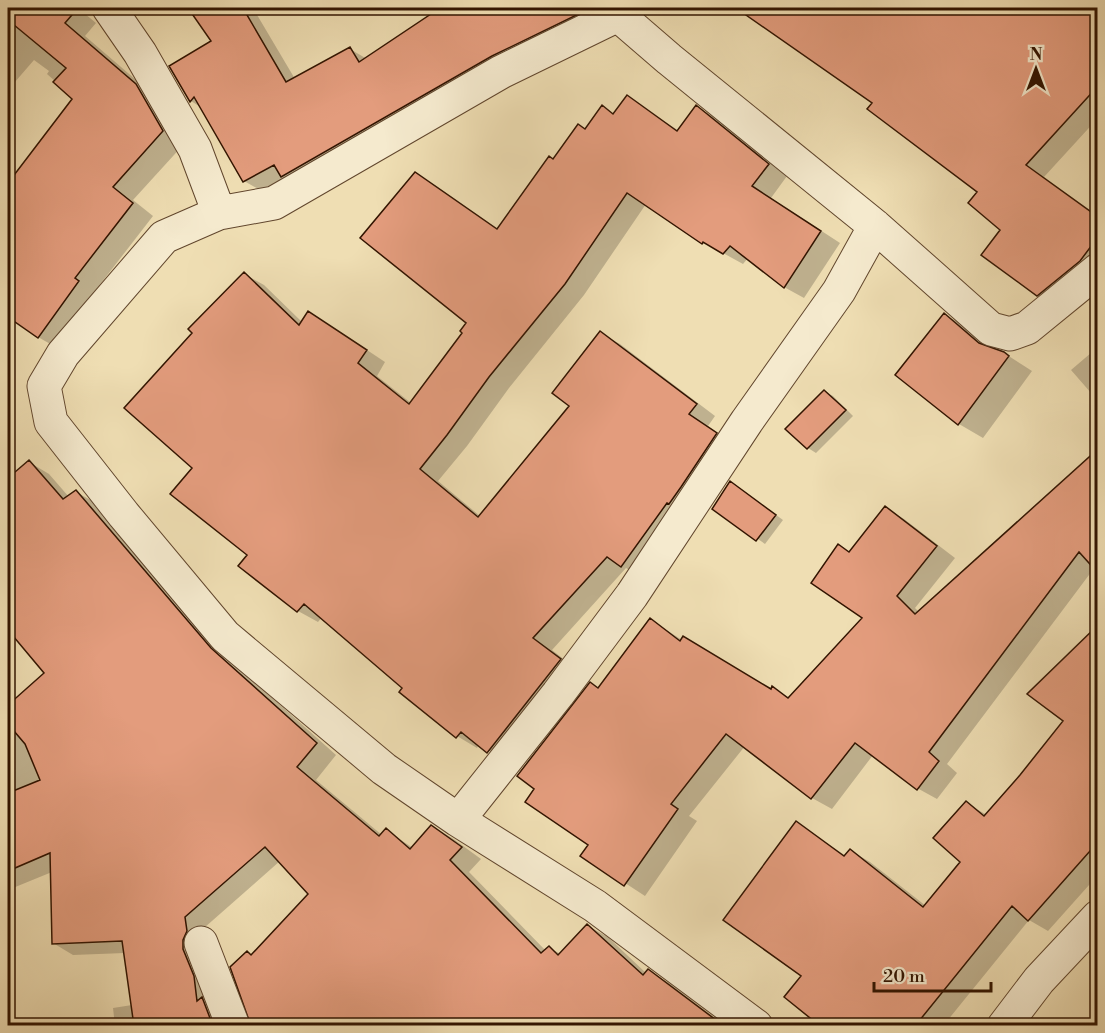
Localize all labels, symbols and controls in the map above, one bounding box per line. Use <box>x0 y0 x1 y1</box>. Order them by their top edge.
north arrow <box>1006 39 1066 99</box>
text: N <box>1030 45 1043 65</box>
scale bar <box>874 955 991 993</box>
text: 20 m <box>883 965 925 988</box>

